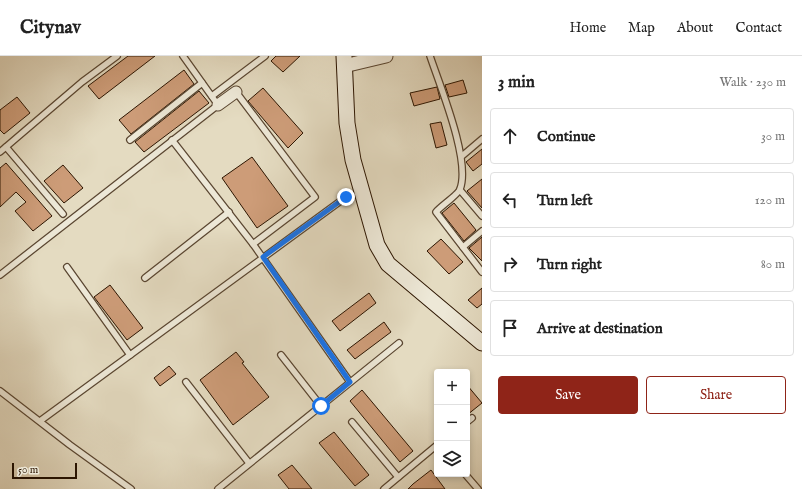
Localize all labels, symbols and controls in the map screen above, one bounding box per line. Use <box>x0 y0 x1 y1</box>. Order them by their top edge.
text: Citynav <box>20 16 81 40</box>
text: Home <box>570 19 606 37</box>
text: Map <box>628 19 655 37</box>
text: About <box>677 19 713 37</box>
text: Contact <box>735 19 782 37</box>
text: 3 min <box>498 72 535 93</box>
text: Walk · 230 m <box>720 74 786 91</box>
icon: ahead <box>499 125 521 147</box>
text: Continue <box>537 127 595 146</box>
text: 30 m <box>761 128 785 145</box>
route end <box>337 188 355 206</box>
icon: left <box>499 189 521 211</box>
text: Turn left <box>537 191 593 210</box>
text: 120 m <box>755 192 785 209</box>
icon: right <box>499 253 521 275</box>
text: Turn right <box>537 255 602 274</box>
text: 80 m <box>761 256 785 273</box>
icon: arrive <box>499 317 521 339</box>
text: Arrive at destination <box>537 319 663 338</box>
map controls <box>434 369 470 477</box>
button: + <box>434 369 470 405</box>
button: Save <box>498 376 638 414</box>
button: Share <box>646 376 786 414</box>
route start <box>312 397 330 415</box>
button: − <box>434 405 470 441</box>
button: layers <box>434 441 470 477</box>
scale bar <box>12 461 77 480</box>
text: 50 m <box>18 463 38 477</box>

